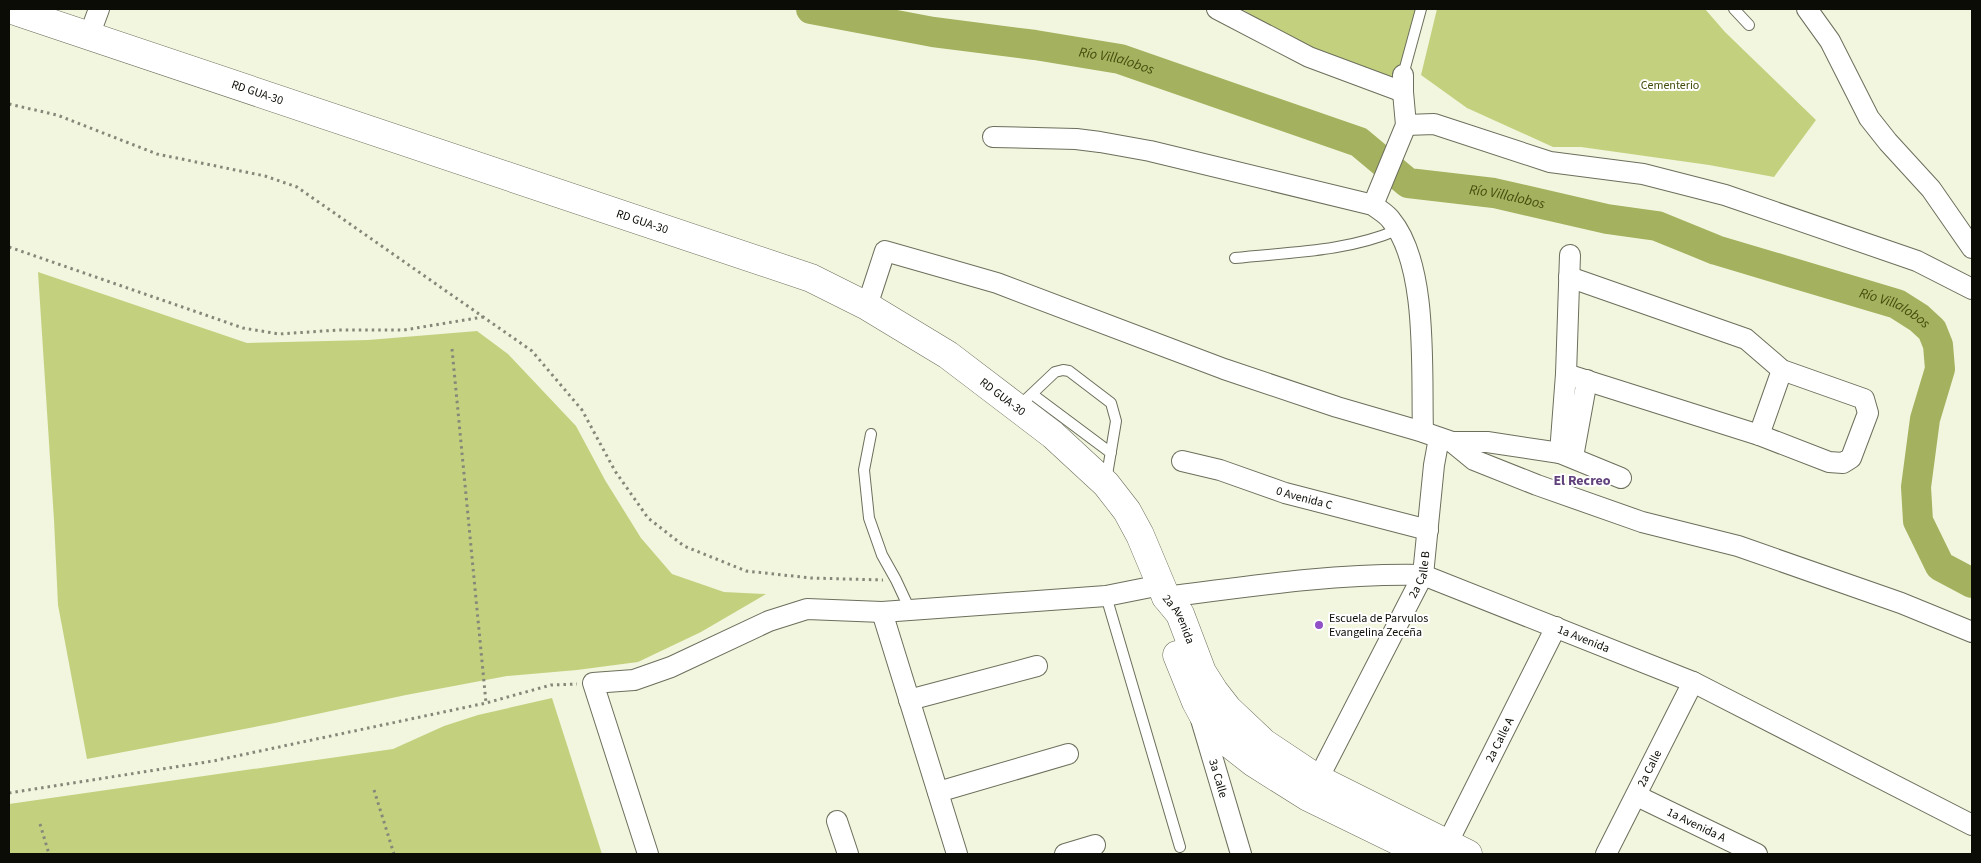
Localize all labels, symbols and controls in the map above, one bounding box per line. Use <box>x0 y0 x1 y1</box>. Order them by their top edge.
water label: Río Villalobos <box>1077 42 1157 80</box>
street label: RD GUA-30 <box>229 76 286 109</box>
park label: Cementerio <box>1641 77 1699 94</box>
water label: Río Villalobos <box>1468 180 1547 214</box>
street label: RD GUA-30 <box>614 205 671 238</box>
water label: Río Villalobos <box>1857 283 1935 334</box>
street label: RD GUA-30 <box>976 374 1029 420</box>
district label: El Recreo <box>1553 471 1611 491</box>
street label: 0 Avenida C <box>1274 482 1335 514</box>
street label: 2a Calle B <box>1404 550 1434 601</box>
street label: 2a Avenida <box>1159 591 1199 646</box>
place label: Escuela de Parvulos Evangelina Zeceña <box>1329 610 1428 641</box>
marker: Escuela de Parvulos Evangelina Zeceña <box>1313 619 1325 631</box>
street label: 1a Avenida <box>1555 621 1612 657</box>
street label: 2a Calle A <box>1481 714 1518 765</box>
street label: 2a Calle <box>1633 747 1666 790</box>
street label: 3a Calle <box>1205 757 1232 800</box>
street label: 1a Avenida A <box>1664 803 1729 846</box>

